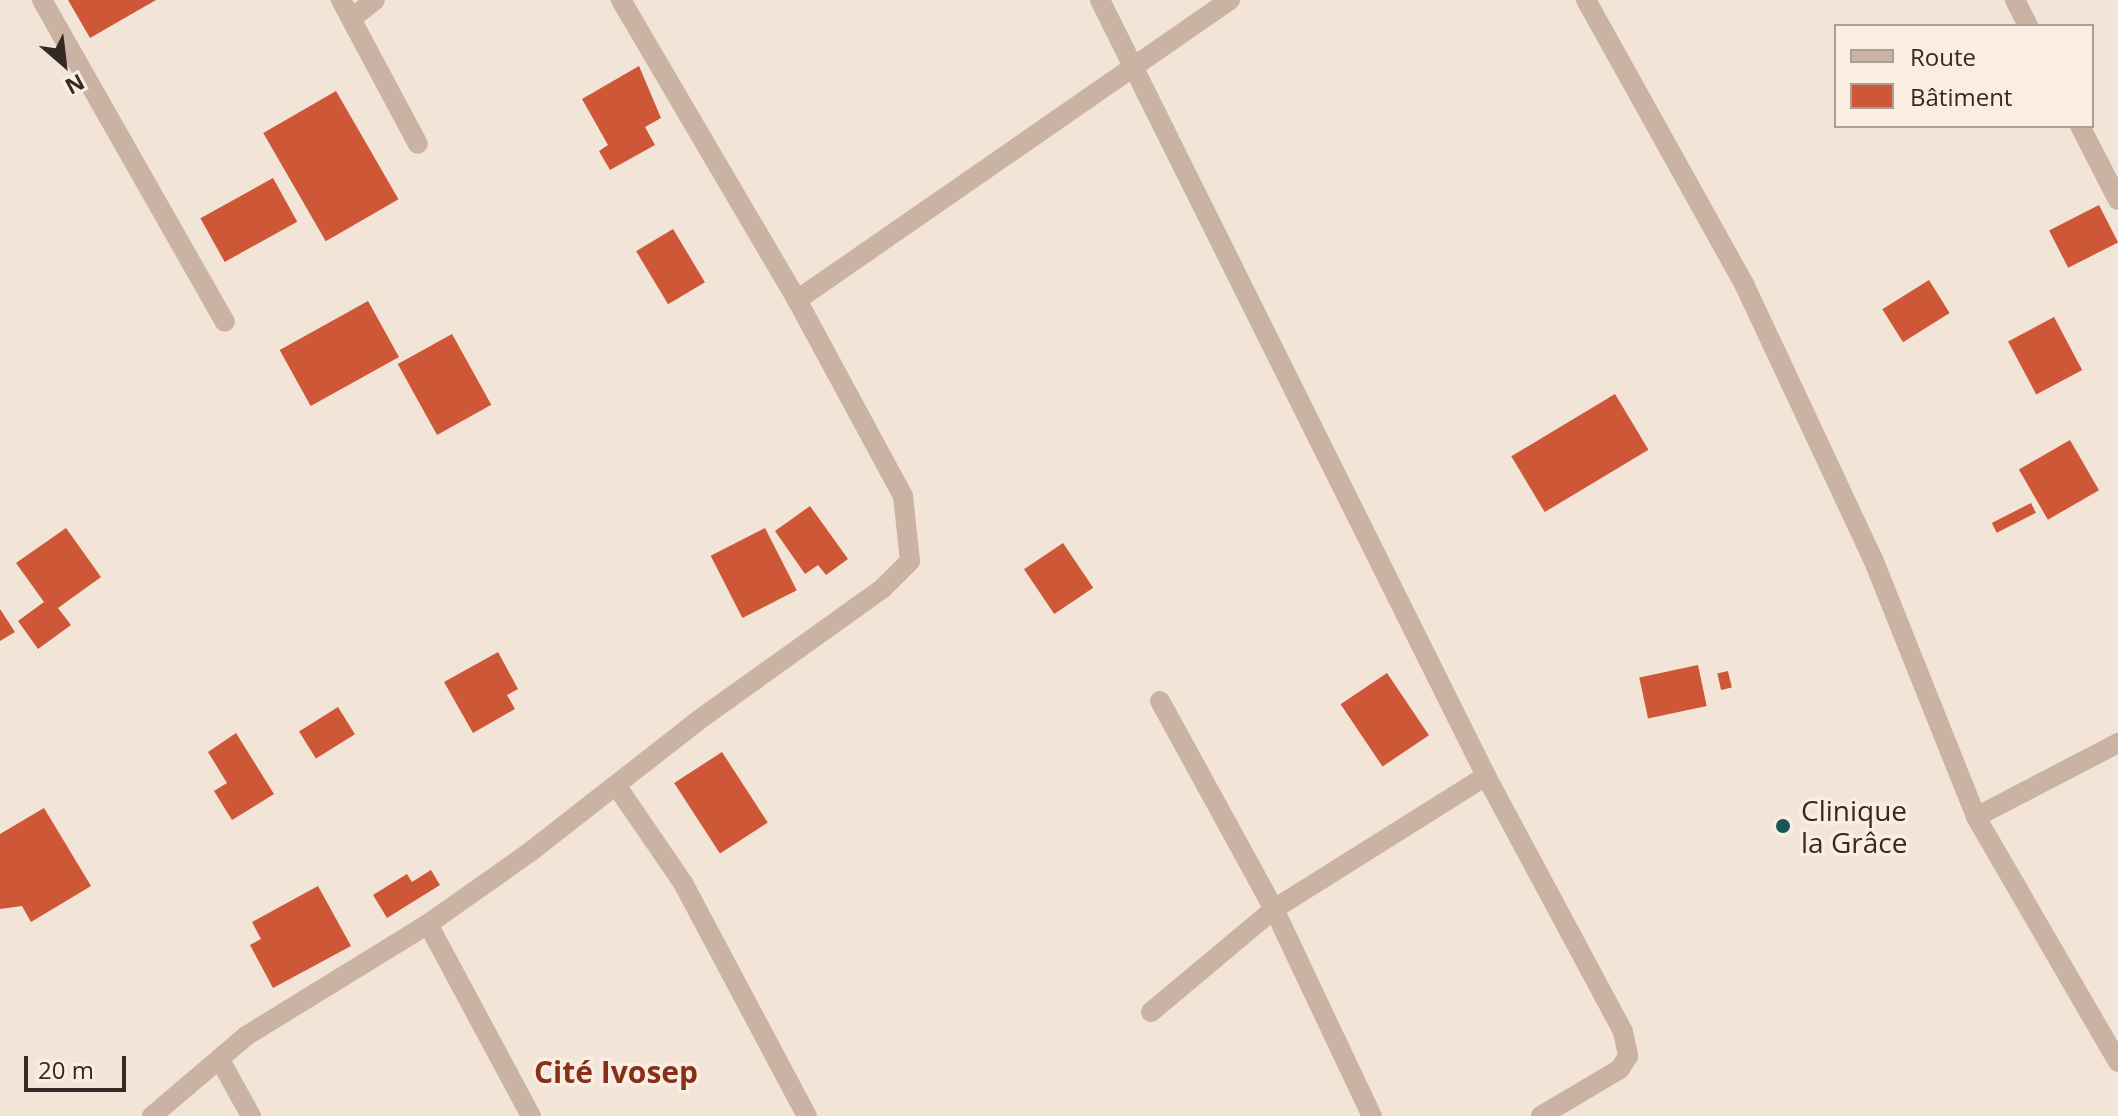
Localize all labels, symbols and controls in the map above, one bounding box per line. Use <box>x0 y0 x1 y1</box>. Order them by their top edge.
north arrow <box>24 24 104 104</box>
legend <box>1834 24 2094 128</box>
text: Route <box>1910 40 1976 73</box>
text: N <box>60 68 90 103</box>
text: Bâtiment <box>1910 80 2012 113</box>
place label: Clinique la Grâce <box>1801 793 1907 859</box>
marker: Clinique la Grâce <box>1772 815 1794 837</box>
scale bar <box>28 1040 130 1090</box>
text: 20 m <box>38 1053 94 1086</box>
district label: Cité Ivosep <box>534 1054 698 1090</box>

